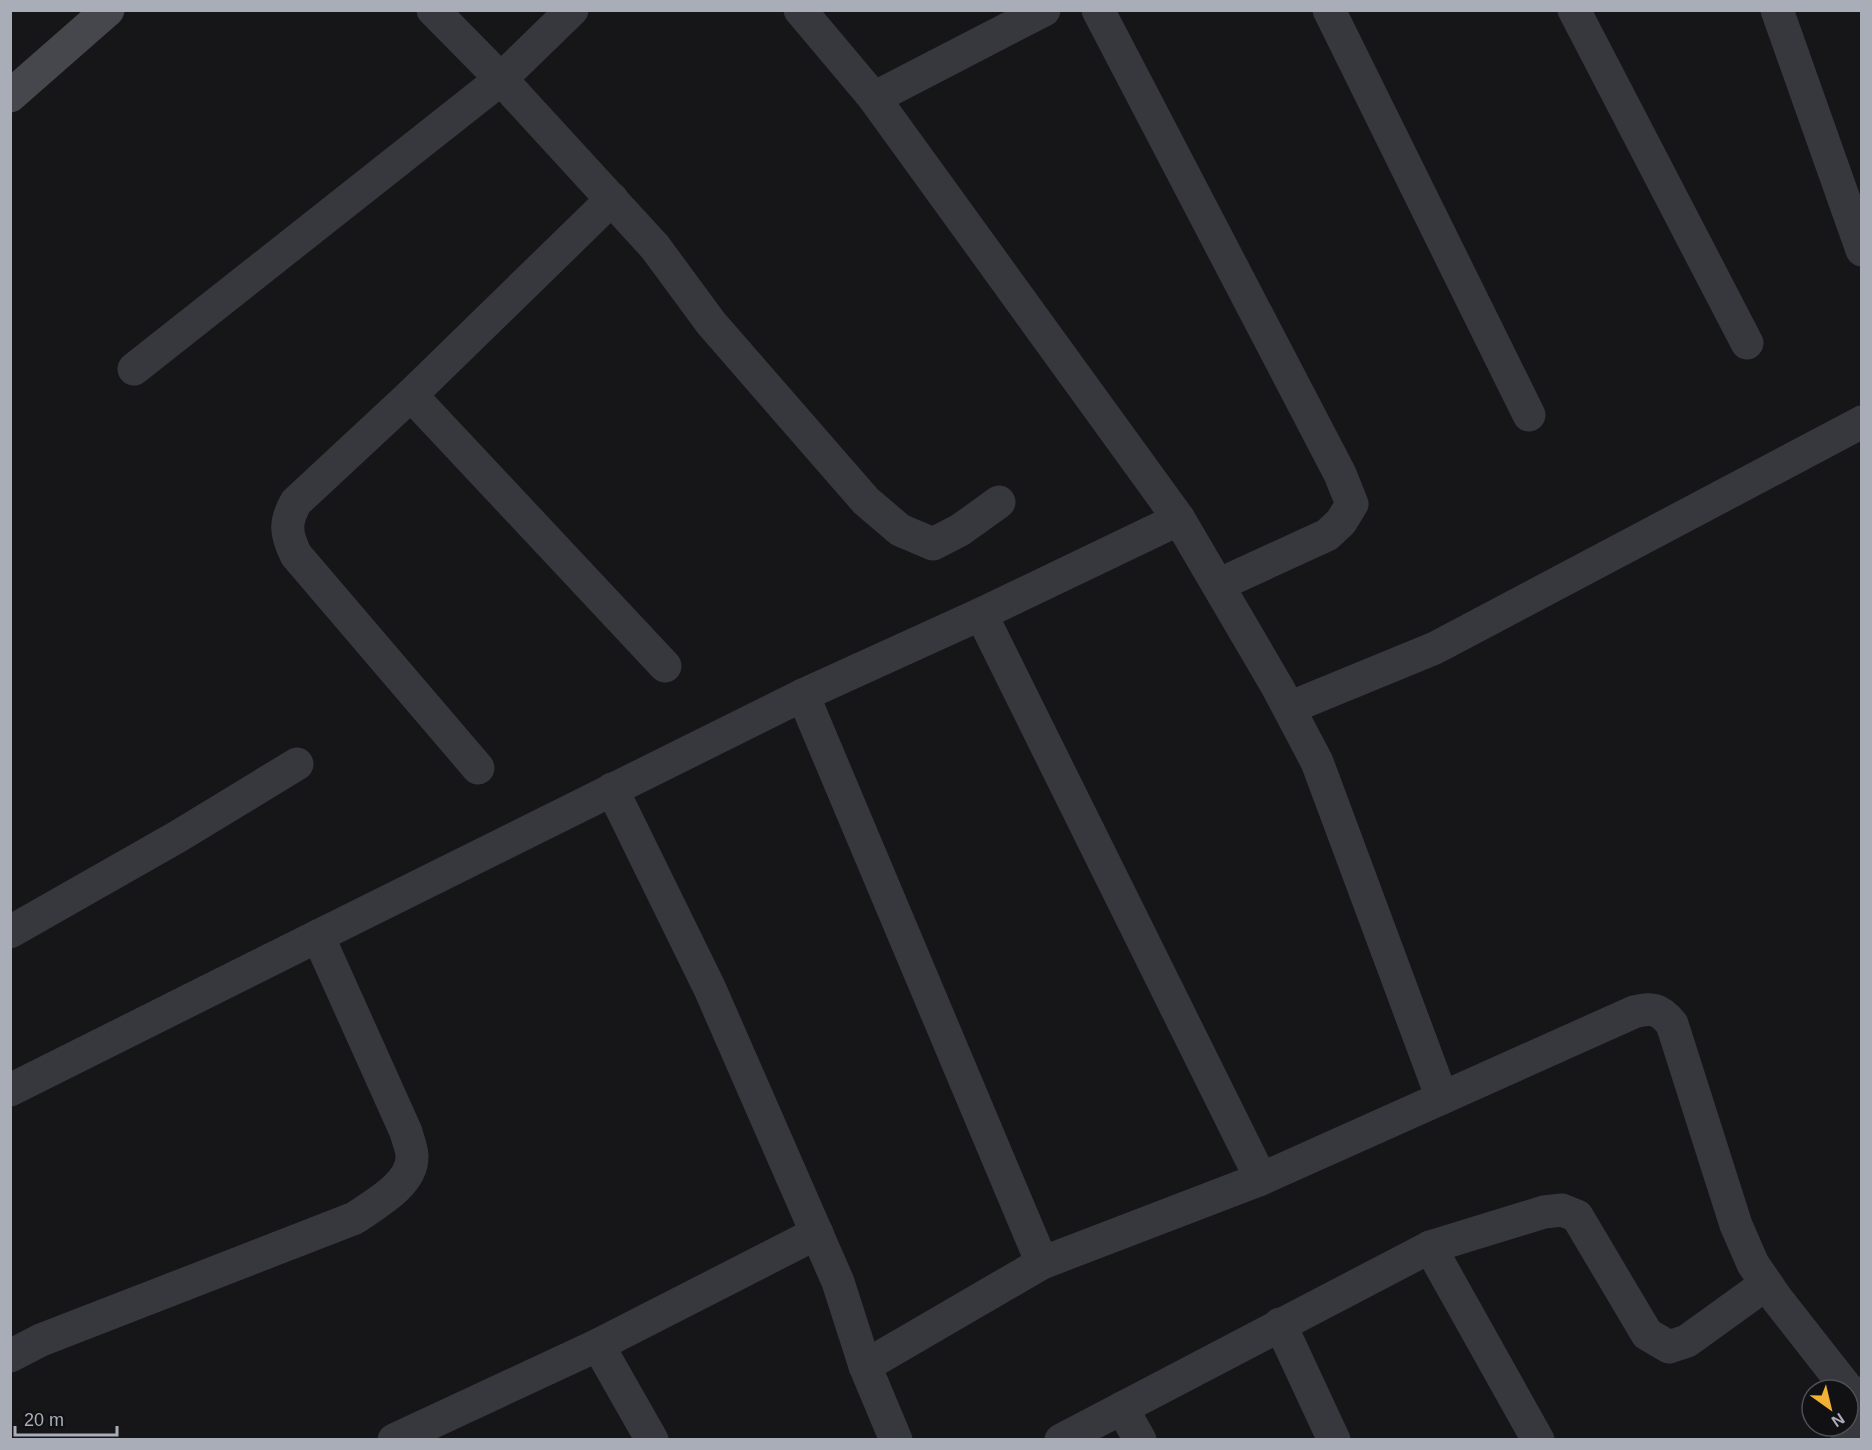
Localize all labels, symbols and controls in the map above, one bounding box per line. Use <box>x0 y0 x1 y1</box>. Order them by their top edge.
north arrow <box>1800 1378 1860 1438</box>
scale bar <box>15 1399 117 1437</box>
text: 20 m <box>24 1410 64 1430</box>
text: N <box>1829 1410 1848 1430</box>

